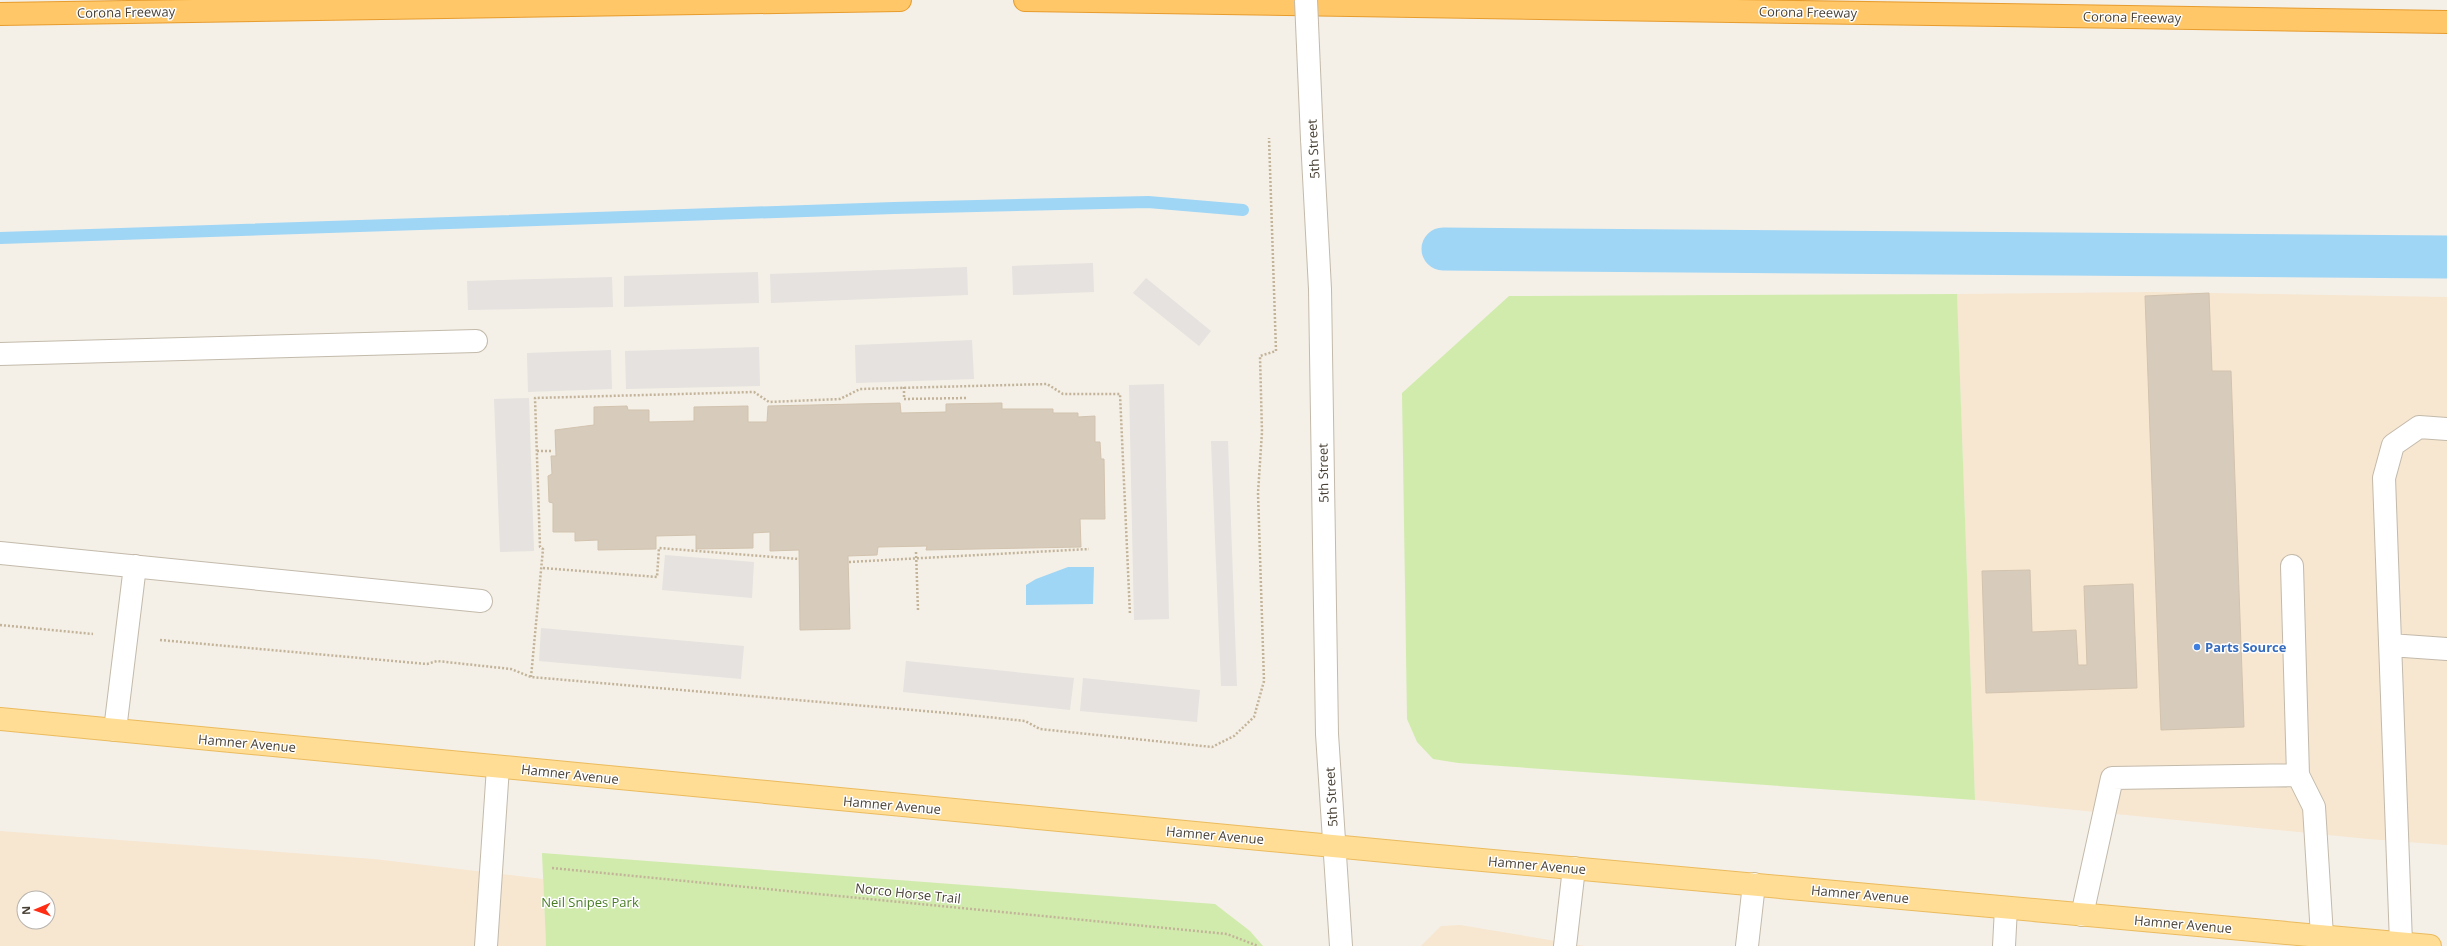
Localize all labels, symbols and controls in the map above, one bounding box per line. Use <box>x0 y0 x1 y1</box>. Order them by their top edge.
street label: Corona Freeway <box>77 2 176 22</box>
street label: Corona Freeway <box>1759 2 1858 22</box>
street label: Corona Freeway <box>2083 7 2182 27</box>
street label: 5th Street <box>1302 118 1324 179</box>
street label: 5th Street <box>1313 443 1333 503</box>
place label: Parts Source <box>2205 638 2287 656</box>
marker: Parts Source <box>2192 642 2202 652</box>
street label: Hamner Avenue <box>197 730 297 756</box>
street label: Hamner Avenue <box>520 760 620 788</box>
street label: 5th Street <box>1320 766 1342 827</box>
street label: Hamner Avenue <box>842 792 942 818</box>
street label: Hamner Avenue <box>1165 822 1265 848</box>
street label: Hamner Avenue <box>1487 852 1587 878</box>
street label: Norco Horse Trail <box>854 878 962 908</box>
street label: Hamner Avenue <box>1810 881 1910 907</box>
north arrow <box>16 890 56 930</box>
park label: Neil Snipes Park <box>541 893 639 911</box>
text: N <box>18 906 33 915</box>
street label: Hamner Avenue <box>2133 911 2233 937</box>

